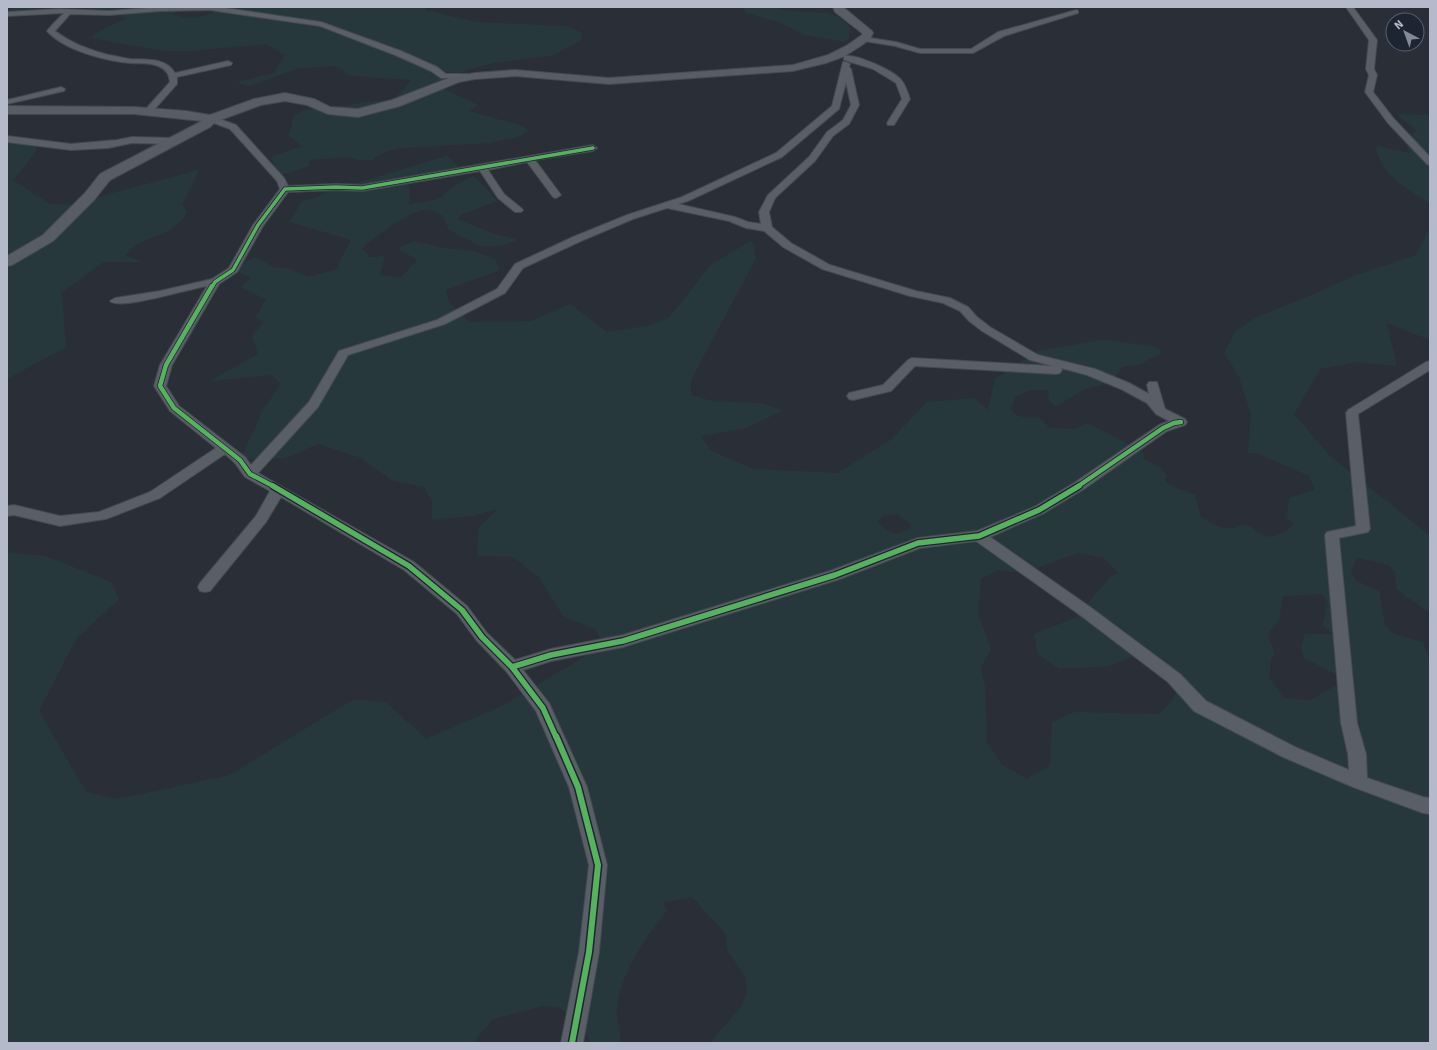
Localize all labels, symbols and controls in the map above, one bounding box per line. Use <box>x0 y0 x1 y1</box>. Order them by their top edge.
north arrow <box>1385 12 1425 52</box>
text: N <box>1392 17 1406 32</box>

